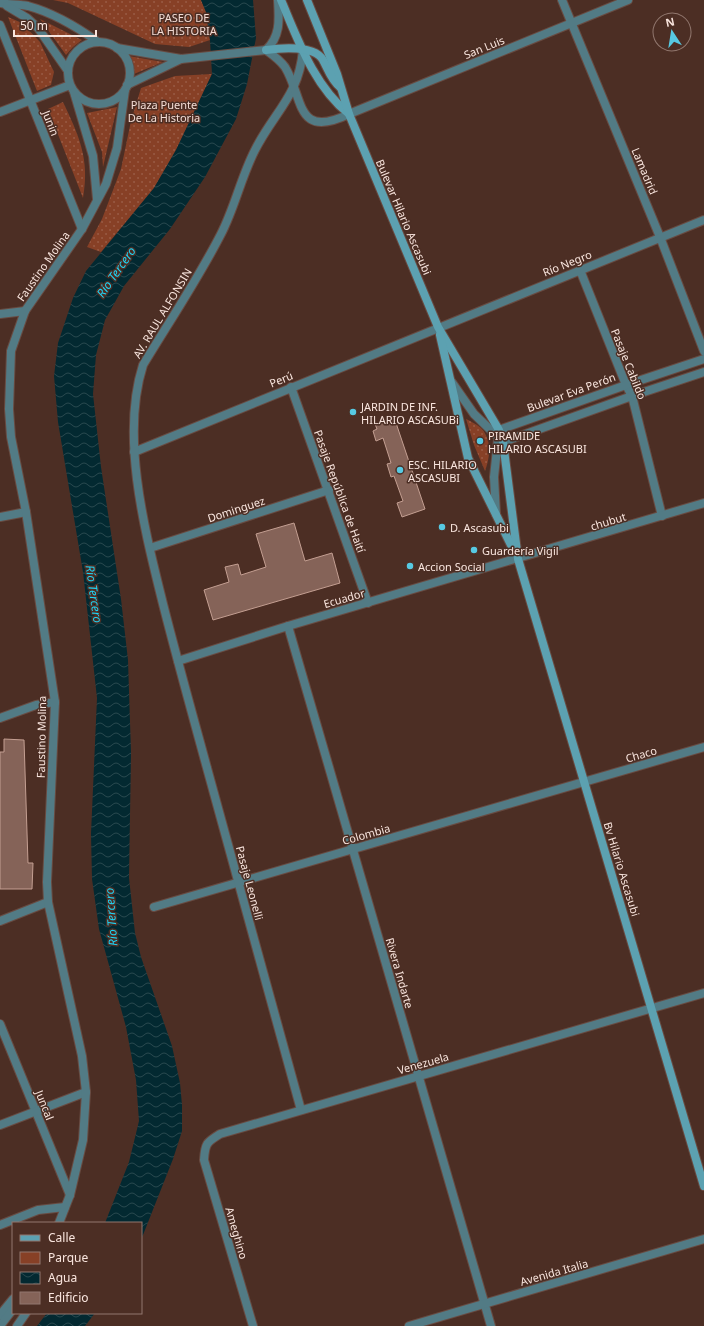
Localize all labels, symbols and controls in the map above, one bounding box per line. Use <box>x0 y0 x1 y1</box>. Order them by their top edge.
park label: PASEO DE LA HISTORIA <box>151 10 218 38</box>
scale bar <box>14 12 96 38</box>
north arrow <box>652 12 692 52</box>
text: N <box>664 13 676 30</box>
text: 50 m <box>20 17 48 34</box>
street label: San Luis <box>461 32 507 62</box>
park label: Plaza Puente De La Historia <box>128 97 200 125</box>
street label: Junin <box>39 107 63 138</box>
street label: Lamadrid <box>628 145 662 197</box>
street label: Bulevar Hilario Ascasubi <box>373 157 435 277</box>
street label: Faustino Molina <box>13 228 73 304</box>
water label: Río Tercero <box>92 243 140 301</box>
street label: Río Negro <box>540 246 594 280</box>
street label: AV. RAUL ALFONSIN <box>129 265 195 361</box>
street label: Pasaje Cabildo <box>608 326 650 402</box>
street label: Perú <box>267 368 295 390</box>
street label: Bulevar Eva Perón <box>525 369 617 415</box>
place label: JARDIN DE INF. HILARIO ASCASUBi <box>360 399 459 427</box>
marker: JARDIN DE INF. HILARIO ASCASUBi <box>348 407 358 417</box>
street label: Pasaje República de Haití <box>311 428 370 555</box>
place label: PIRAMIDE HILARIO ASCASUBI <box>488 428 587 456</box>
marker: PIRAMIDE HILARIO ASCASUBI <box>475 436 485 446</box>
place label: ESC. HILARIO ASCASUBI <box>408 457 477 485</box>
marker: ESC. HILARIO ASCASUBI <box>395 465 405 475</box>
street label: Dominguez <box>205 493 267 525</box>
street label: chubut <box>588 508 628 533</box>
place label: D. Ascasubi <box>450 520 509 535</box>
marker: D. Ascasubi <box>437 522 447 532</box>
place label: Guardería Vigil <box>482 543 559 558</box>
marker: Guardería Vigil <box>469 545 479 555</box>
place label: Accion Social <box>418 559 485 574</box>
marker: Accion Social <box>405 561 415 571</box>
water label: Río Tercero <box>82 564 107 624</box>
street label: Ecuador <box>322 585 367 611</box>
street label: Faustino Molina <box>33 696 49 778</box>
street label: Chaco <box>624 742 659 766</box>
street label: Colombia <box>340 820 392 848</box>
street label: Bv Hilario Ascasubi <box>601 820 643 918</box>
street label: Pasaje Leonelli <box>233 844 267 922</box>
water label: Río Tercero <box>100 887 122 947</box>
street label: Rivera Indarte <box>383 936 417 1010</box>
street label: Venezuela <box>396 1049 450 1077</box>
street label: Juncal <box>32 1087 58 1122</box>
street label: Ameghino <box>222 1205 252 1261</box>
legend <box>12 1222 142 1314</box>
text: Calle <box>48 1229 76 1246</box>
text: Parque <box>48 1249 89 1266</box>
street label: Avenida Italia <box>518 1255 590 1289</box>
text: Agua <box>48 1269 77 1286</box>
text: Edificio <box>48 1289 89 1306</box>

